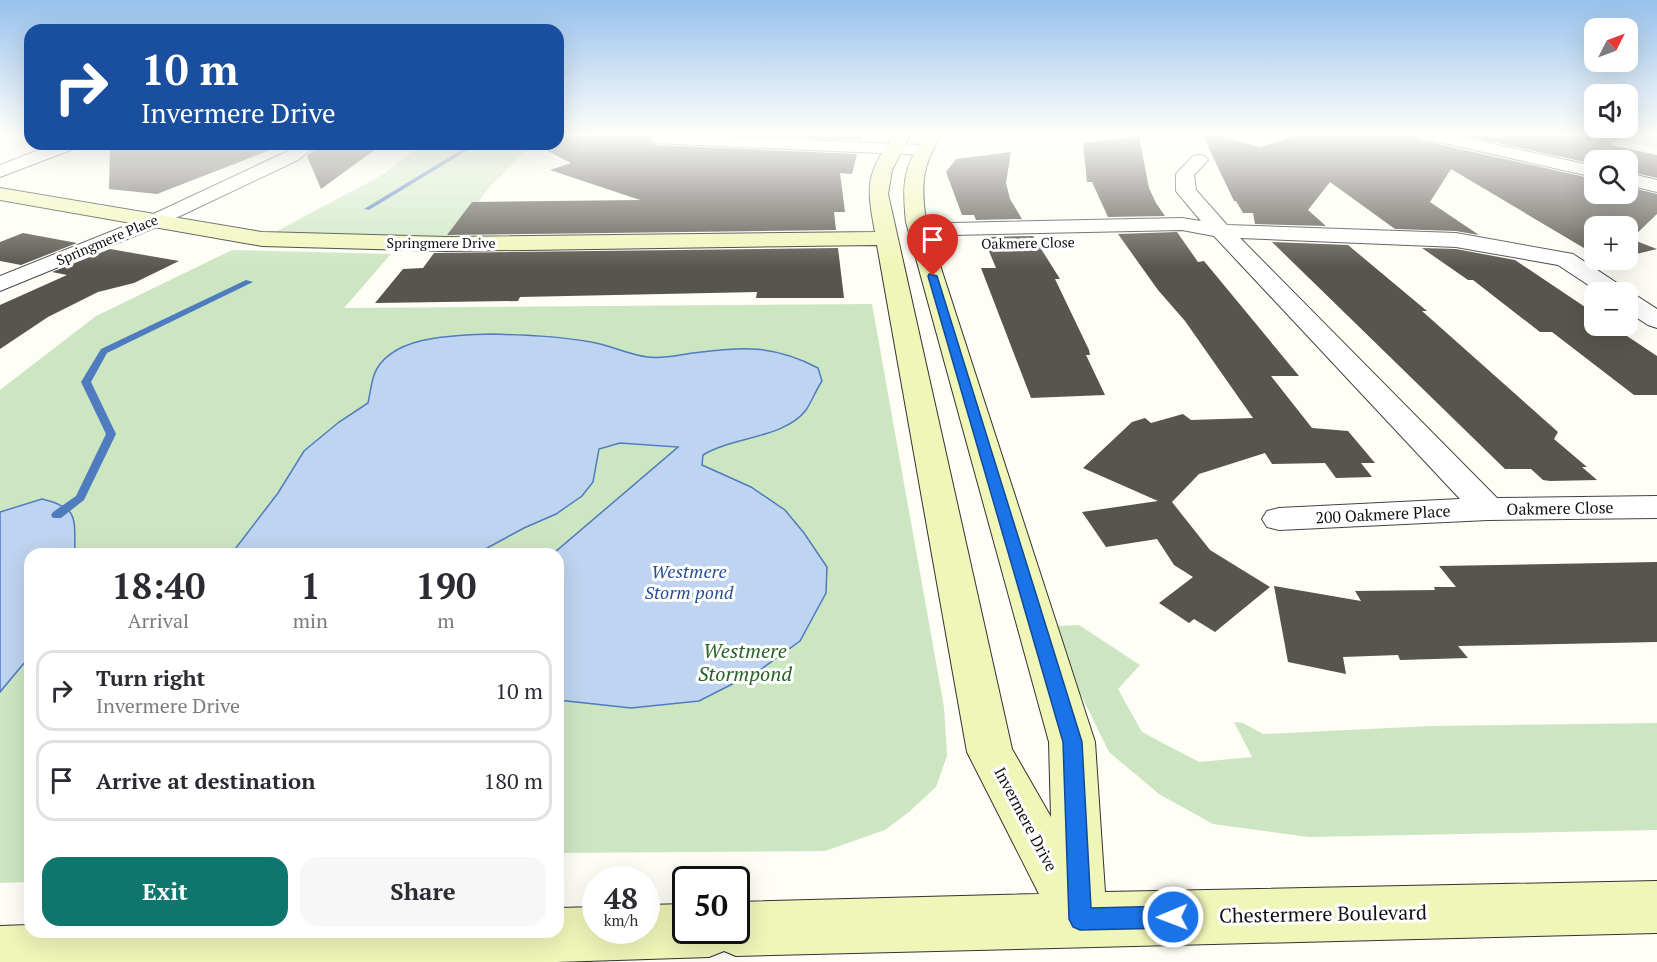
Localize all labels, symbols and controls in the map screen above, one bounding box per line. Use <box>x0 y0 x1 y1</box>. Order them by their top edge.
north arrow <box>1584 18 1638 72</box>
map controls <box>1584 18 1638 336</box>
text: 10 m <box>141 41 239 97</box>
icon: right <box>42 48 120 126</box>
button: sound <box>1584 84 1638 138</box>
text: Invermere Drive <box>141 95 335 131</box>
button: search <box>1584 150 1638 204</box>
street label: Springmere Place <box>53 210 160 270</box>
pin <box>907 214 958 276</box>
button: + <box>1584 216 1638 270</box>
icon: arrive <box>916 223 949 256</box>
street label: Oakmere Close <box>981 232 1075 253</box>
street label: Springmere Drive <box>386 233 496 252</box>
button: − <box>1584 282 1638 336</box>
street label: Oakmere Close <box>1506 496 1614 520</box>
street label: 200 Oakmere Place <box>1315 499 1451 529</box>
water label: Westmere Storm pond <box>645 559 734 604</box>
text: 18:40 <box>112 562 205 609</box>
text: 1 <box>300 562 321 609</box>
text: 190 <box>415 562 476 609</box>
text: Arrival <box>128 607 189 634</box>
text: min <box>293 607 328 634</box>
text: m <box>437 607 455 634</box>
park label: Westmere Stormpond <box>698 637 792 687</box>
text: Turn right <box>96 663 205 692</box>
icon: right <box>45 674 78 707</box>
text: 10 m <box>495 676 543 705</box>
text: Invermere Drive <box>96 692 240 719</box>
street label: Invermere Drive <box>989 763 1063 875</box>
icon: arrive <box>45 764 78 797</box>
text: Arrive at destination <box>96 766 315 795</box>
text: 180 m <box>483 766 543 795</box>
button: Exit <box>42 857 288 926</box>
button: Share <box>300 857 546 926</box>
speed limit sign: 50 <box>672 866 750 944</box>
text: 48 <box>604 878 638 918</box>
position arrow <box>1141 885 1205 949</box>
street label: Chestermere Boulevard <box>1219 898 1427 929</box>
text: km/h <box>604 910 638 930</box>

